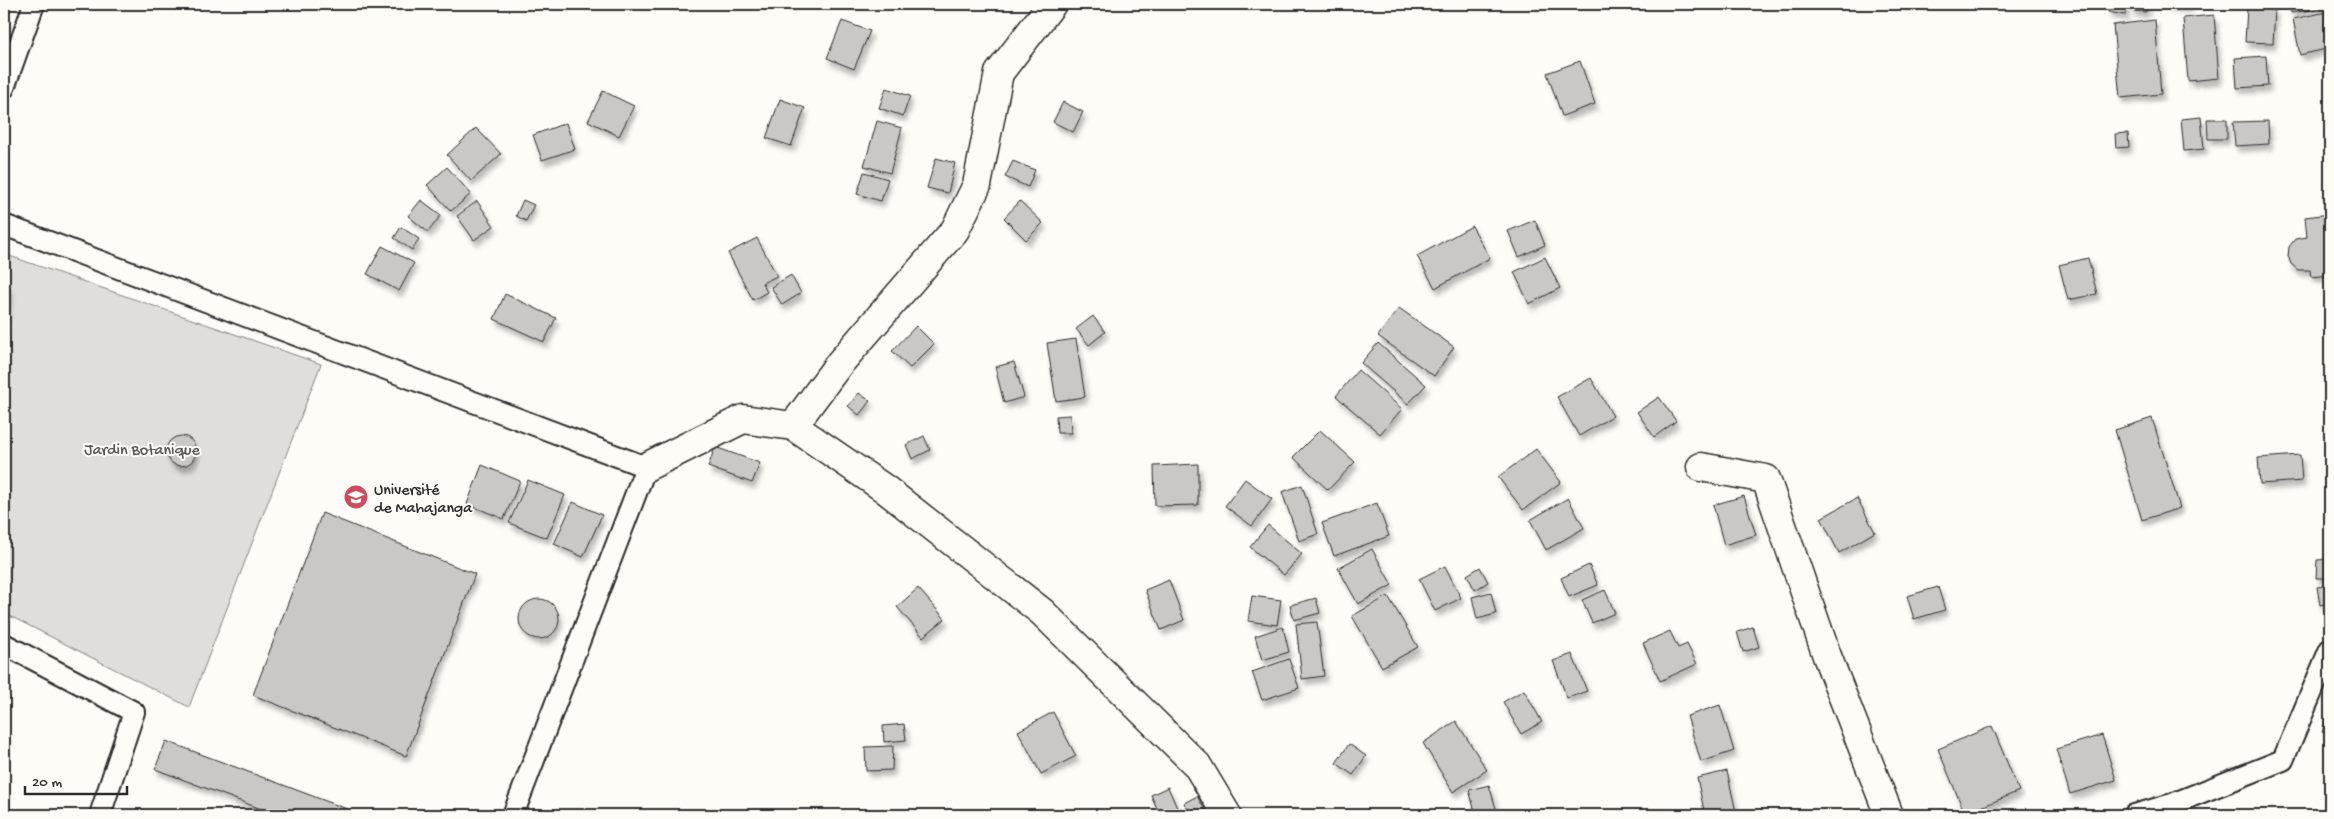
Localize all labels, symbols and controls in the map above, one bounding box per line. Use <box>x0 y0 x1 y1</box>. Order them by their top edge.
park label: Jardin Botanique <box>84 442 201 461</box>
place label: Université de Mahajanga <box>374 482 473 519</box>
school or university icon: Université de Mahajanga <box>343 484 369 510</box>
scale bar <box>25 764 128 796</box>
text: 20 m <box>32 774 62 792</box>

